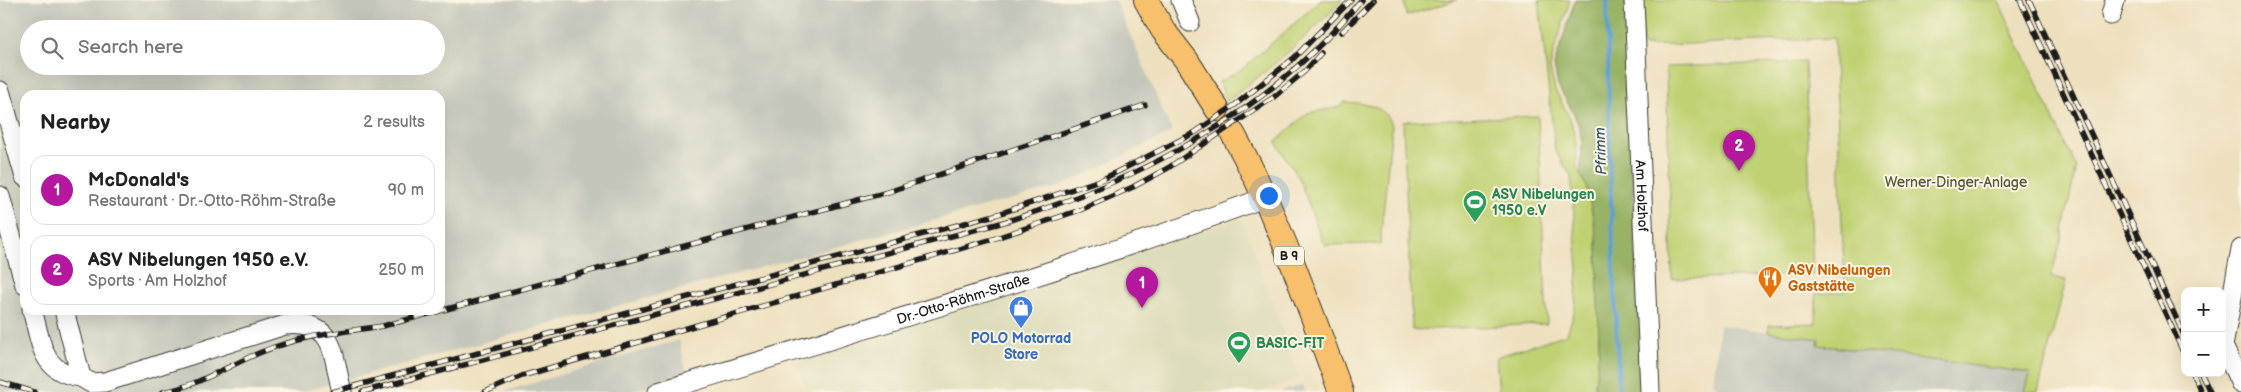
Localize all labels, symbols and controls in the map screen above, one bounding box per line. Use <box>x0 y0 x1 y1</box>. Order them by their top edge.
search box <box>20 20 445 75</box>
icon: search <box>38 34 66 62</box>
text: Search here <box>78 36 183 59</box>
text: Nearby <box>40 110 110 135</box>
text: 2 results <box>363 113 425 132</box>
water label: Pfrimm <box>1591 127 1611 175</box>
pin: 2 <box>1723 130 1755 171</box>
street label: Am Holzhof <box>1632 160 1652 233</box>
text: McDonald's <box>88 169 189 192</box>
park label: Werner-Dinger-Anlage <box>1885 174 2027 191</box>
text: 1 <box>54 181 60 200</box>
text: 90 m <box>388 181 424 200</box>
your location <box>1256 183 1282 209</box>
place label: ASV Nibelungen 1950 e.V <box>1491 186 1595 219</box>
sports icon: ASV Nibelungen 1950 e.V <box>1462 189 1488 223</box>
text: Restaurant · Dr.-Otto-Röhm-Straße <box>88 192 336 211</box>
road number: B 9 <box>1274 247 1304 266</box>
text: ASV Nibelungen 1950 e.V. <box>88 249 308 272</box>
text: 2 <box>52 261 62 280</box>
text: 250 m <box>378 261 424 280</box>
place label: ASV Nibelungen Gaststätte <box>1787 262 1891 295</box>
restaurant icon: ASV Nibelungen Gaststätte <box>1757 265 1783 299</box>
pin: 1 <box>1126 267 1158 308</box>
street label: Dr.-Otto-Röhm-Straße <box>895 270 1032 327</box>
text: Sports · Am Holzhof <box>88 272 227 291</box>
map controls <box>2181 287 2226 377</box>
button: + <box>2181 287 2226 332</box>
shop icon: POLO Motorrad Store <box>1008 295 1034 329</box>
place label: POLO Motorrad Store <box>971 330 1071 363</box>
sports icon: BASIC-FIT <box>1226 330 1252 364</box>
button: − <box>2181 332 2226 377</box>
place label: BASIC-FIT <box>1256 335 1324 352</box>

